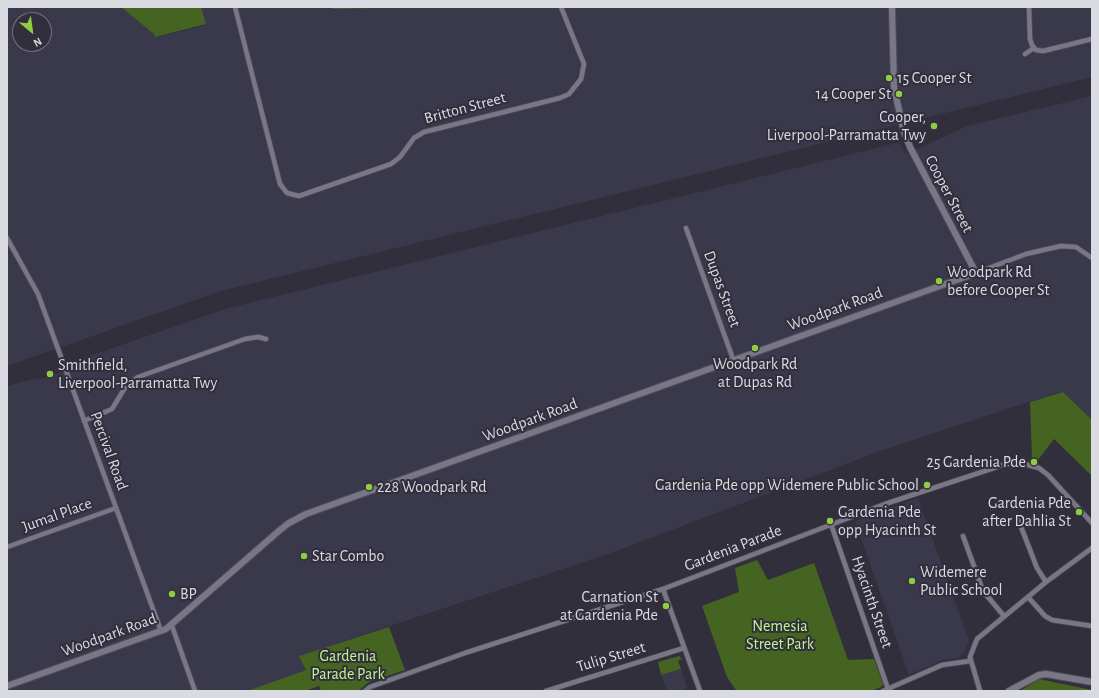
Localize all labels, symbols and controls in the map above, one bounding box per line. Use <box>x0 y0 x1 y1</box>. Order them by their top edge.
north arrow <box>12 12 52 52</box>
text: N <box>32 35 44 49</box>
place label: 15 Cooper St <box>897 68 972 88</box>
marker: 15 Cooper St <box>884 73 894 83</box>
place label: 14 Cooper St <box>815 84 891 104</box>
street label: Britton Street <box>422 88 508 128</box>
marker: 14 Cooper St <box>894 89 904 99</box>
place label: Cooper, Liverpool-Parramatta Twy <box>767 107 926 145</box>
marker: Cooper, Liverpool-Parramatta Twy <box>929 121 939 131</box>
street label: Cooper Street <box>921 152 977 236</box>
street label: Dupas Street <box>699 248 745 330</box>
place label: Woodpark Rd before Cooper St <box>947 262 1050 300</box>
marker: Woodpark Rd before Cooper St <box>934 276 944 286</box>
street label: Woodpark Road <box>785 283 885 335</box>
marker: Woodpark Rd at Dupas Rd <box>750 343 760 353</box>
place label: Woodpark Rd at Dupas Rd <box>713 354 797 392</box>
place label: Smithfield, Liverpool-Parramatta Twy <box>58 355 217 393</box>
marker: Smithfield, Liverpool-Parramatta Twy <box>45 369 55 379</box>
street label: Woodpark Road <box>480 394 580 446</box>
street label: Percival Road <box>86 409 132 493</box>
place label: 25 Gardenia Pde <box>926 452 1026 472</box>
marker: 25 Gardenia Pde <box>1029 457 1039 467</box>
place label: Gardenia Pde opp Widemere Public School <box>655 475 919 495</box>
place label: 228 Woodpark Rd <box>377 477 486 497</box>
marker: Gardenia Pde opp Widemere Public School <box>922 480 932 490</box>
marker: 228 Woodpark Rd <box>364 482 374 492</box>
place label: Gardenia Pde after Dahlia St <box>982 493 1071 531</box>
street label: Jumal Place <box>20 494 94 536</box>
place label: Gardenia Pde opp Hyacinth St <box>838 502 936 540</box>
marker: Gardenia Pde after Dahlia St <box>1074 507 1084 517</box>
marker: Gardenia Pde opp Hyacinth St <box>825 516 835 526</box>
street label: Gardenia Parade <box>682 521 784 575</box>
place label: Star Combo <box>312 546 384 566</box>
marker: Star Combo <box>299 551 309 561</box>
street label: Hyacinth Street <box>847 553 897 651</box>
place label: Widemere Public School <box>920 562 1002 600</box>
marker: Widemere Public School <box>907 576 917 586</box>
place label: BP <box>180 584 197 604</box>
place label: Carnation St at Gardenia Pde <box>560 587 658 625</box>
marker: BP <box>167 589 177 599</box>
marker: Carnation St at Gardenia Pde <box>661 601 671 611</box>
street label: Woodpark Road <box>59 609 159 661</box>
park label: Nemesia Street Park <box>746 616 814 654</box>
street label: Tulip Street <box>574 637 648 677</box>
park label: Gardenia Parade Park <box>311 646 385 684</box>

